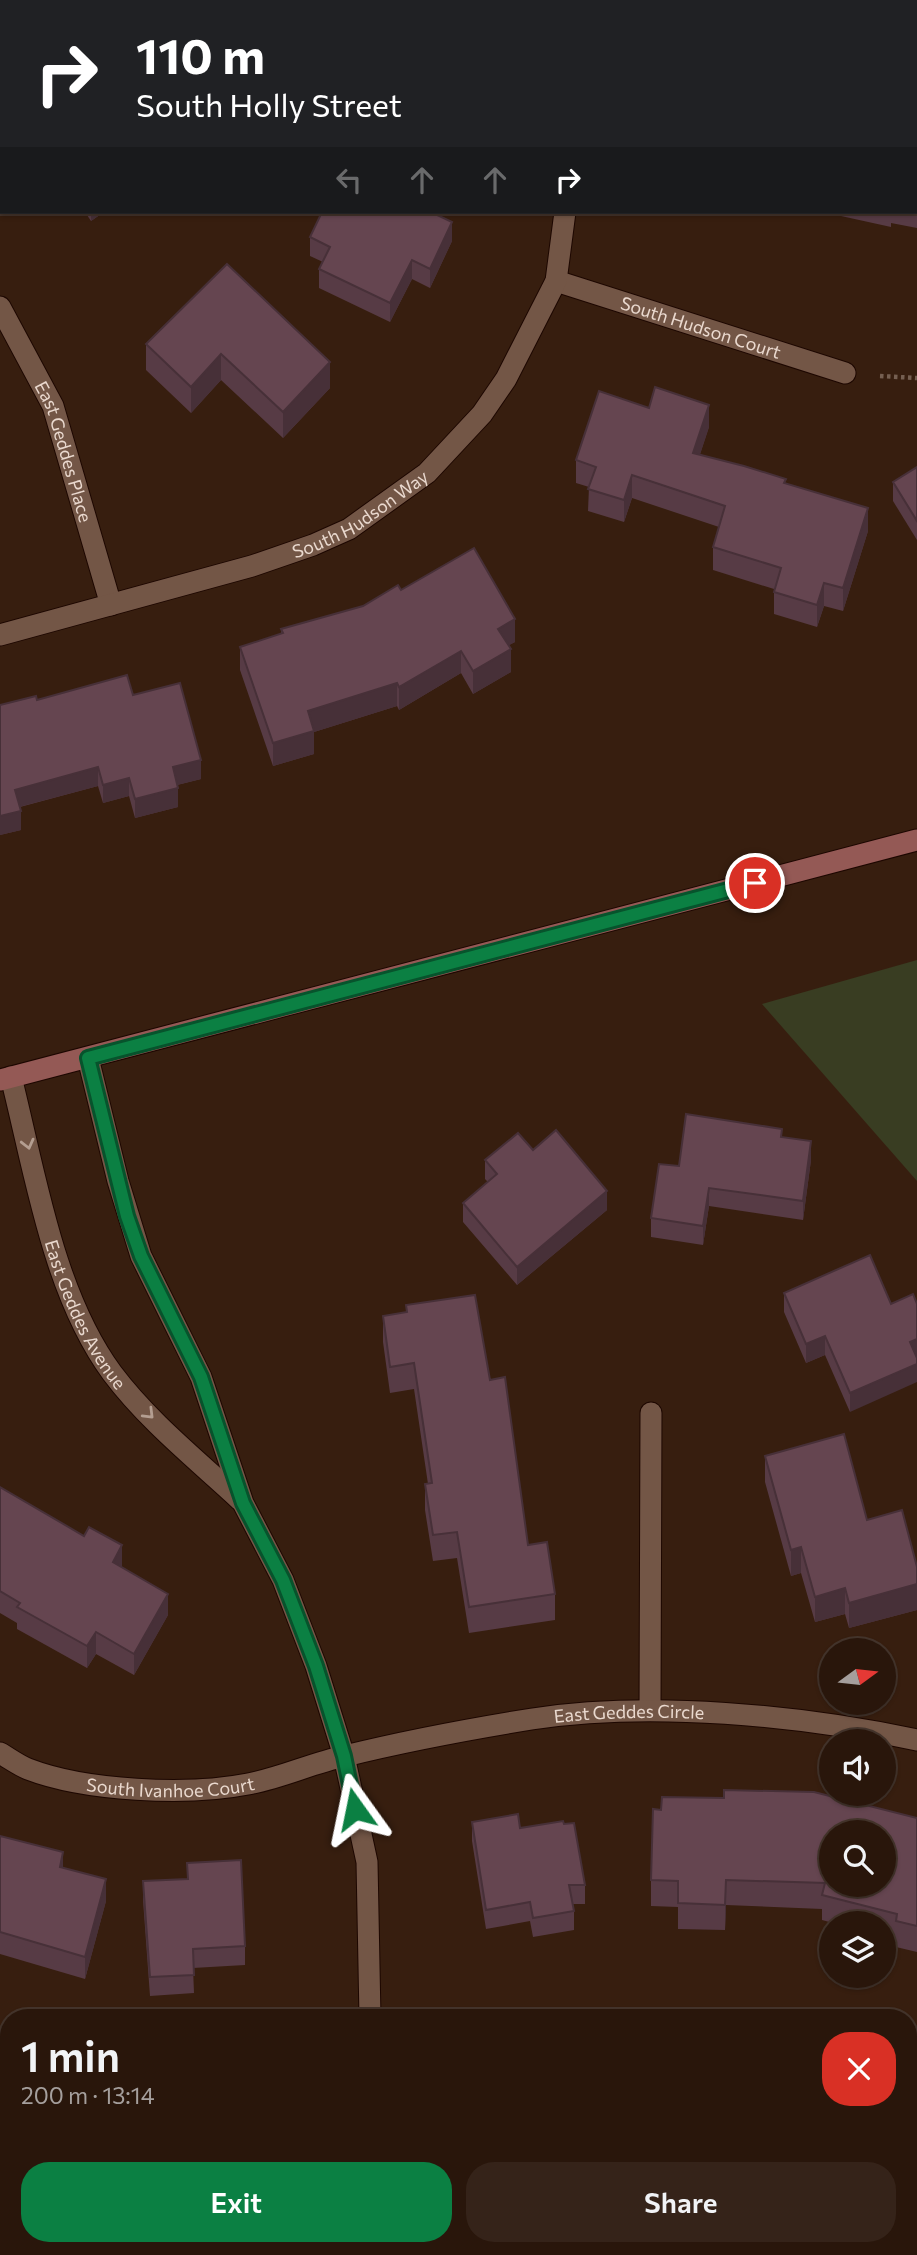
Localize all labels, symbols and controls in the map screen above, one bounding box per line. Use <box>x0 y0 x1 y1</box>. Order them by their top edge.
text: 110 m <box>136 24 265 84</box>
icon: right <box>21 28 112 119</box>
text: South Holly Street <box>136 84 402 124</box>
icon: left <box>330 161 368 199</box>
icon: ahead <box>403 161 441 199</box>
icon: ahead <box>476 161 514 199</box>
icon: right <box>549 161 587 199</box>
street label: South Hudson Court <box>618 291 784 363</box>
street label: East Geddes Place <box>31 377 97 525</box>
street label: South Hudson Way <box>289 465 432 562</box>
pin <box>725 853 785 913</box>
icon: arrive <box>736 864 774 902</box>
one-way arrow <box>20 1138 34 1150</box>
street label: East Geddes Avenue <box>41 1237 131 1393</box>
one-way arrow <box>141 1405 154 1418</box>
north arrow <box>819 1638 896 1715</box>
map controls <box>819 1638 896 1988</box>
street label: East Geddes Circle <box>552 1700 705 1727</box>
button: sound <box>819 1729 896 1806</box>
street label: South Ivanhoe Court <box>85 1772 256 1801</box>
position arrow <box>318 1772 392 1846</box>
button: search <box>819 1820 896 1897</box>
button: layers <box>819 1911 896 1988</box>
text: 1 min <box>21 2029 120 2081</box>
button: close <box>822 2032 896 2106</box>
text: 200 m · 13:14 <box>21 2081 154 2109</box>
button: Exit <box>21 2162 452 2242</box>
button: Share <box>466 2162 896 2242</box>

